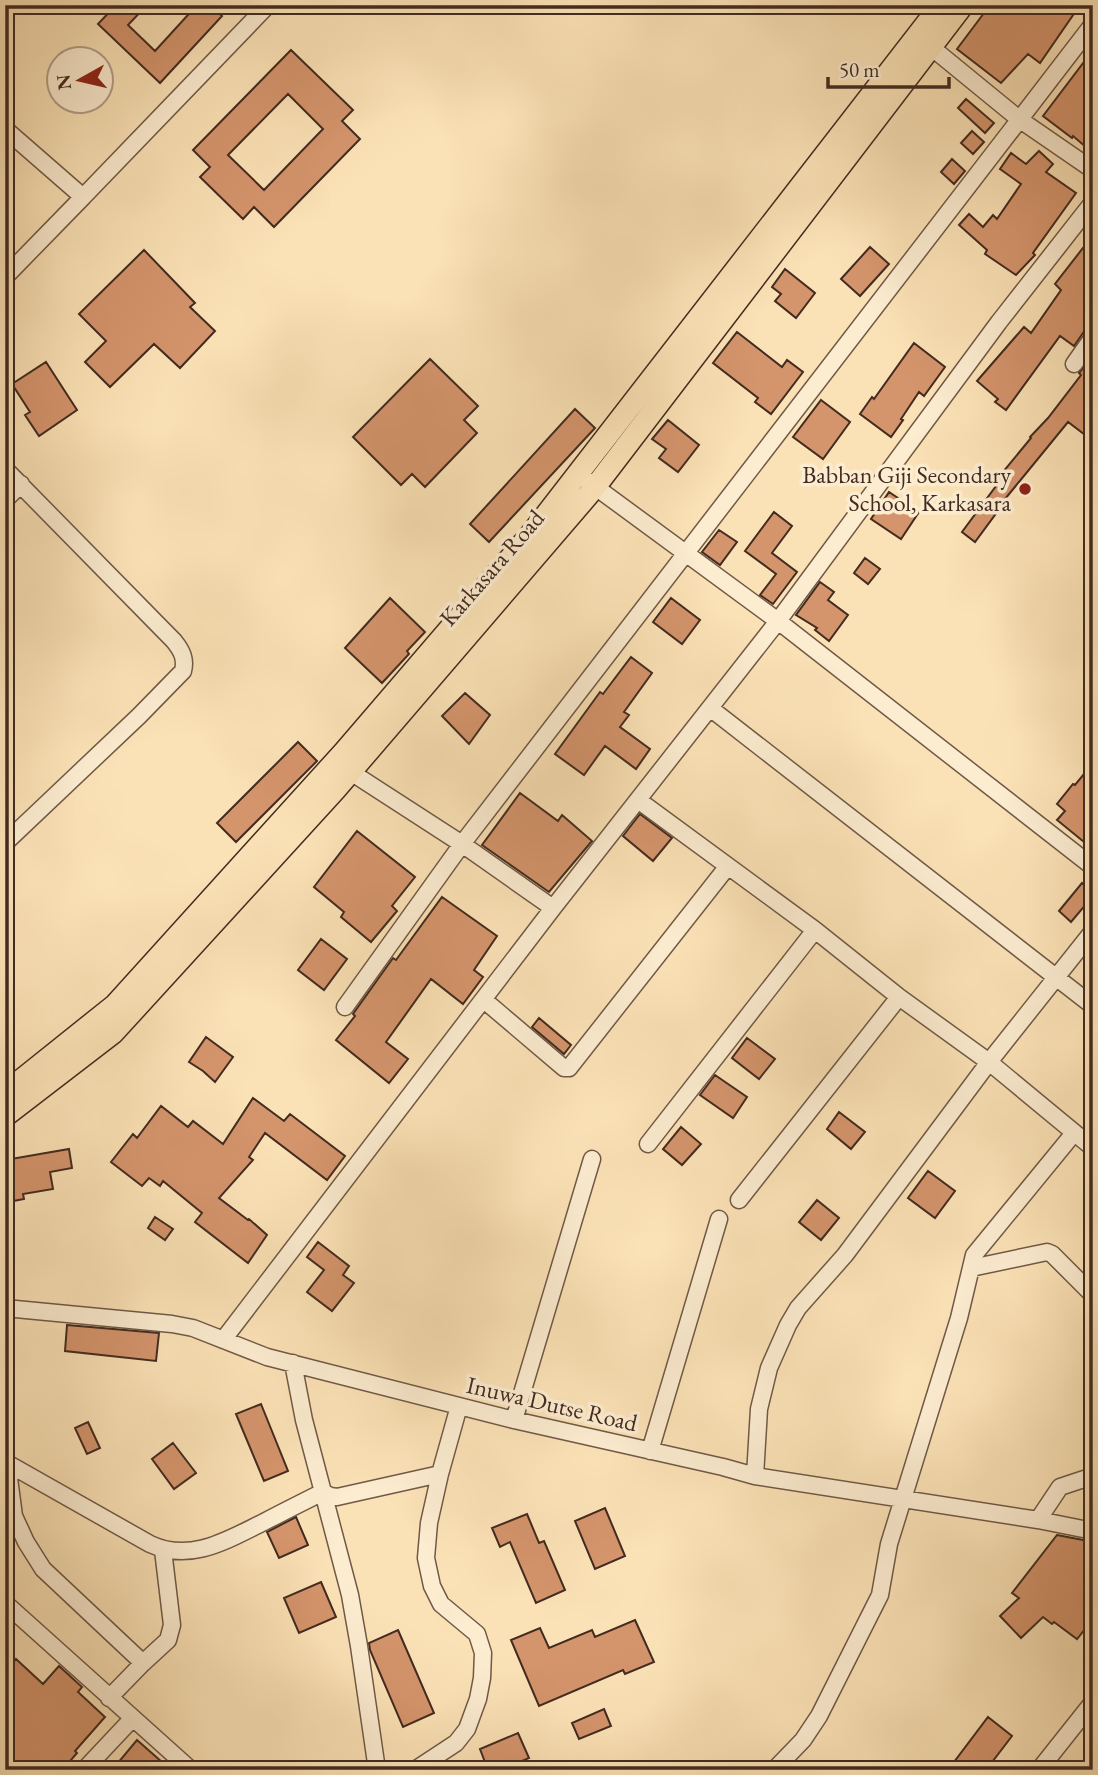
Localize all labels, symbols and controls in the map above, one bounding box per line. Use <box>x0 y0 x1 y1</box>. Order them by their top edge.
north arrow <box>46 46 116 116</box>
scale bar <box>828 46 949 90</box>
text: 50 m <box>839 56 880 83</box>
text: N <box>50 72 77 92</box>
place label: Babban Giji Secondary School, Karkasara <box>802 459 1011 518</box>
marker: Babban Giji Secondary School, Karkasara <box>1017 481 1033 497</box>
street label: Karkasara Road <box>432 502 551 632</box>
street label: Inuwa Dutse Road <box>464 1369 641 1438</box>

